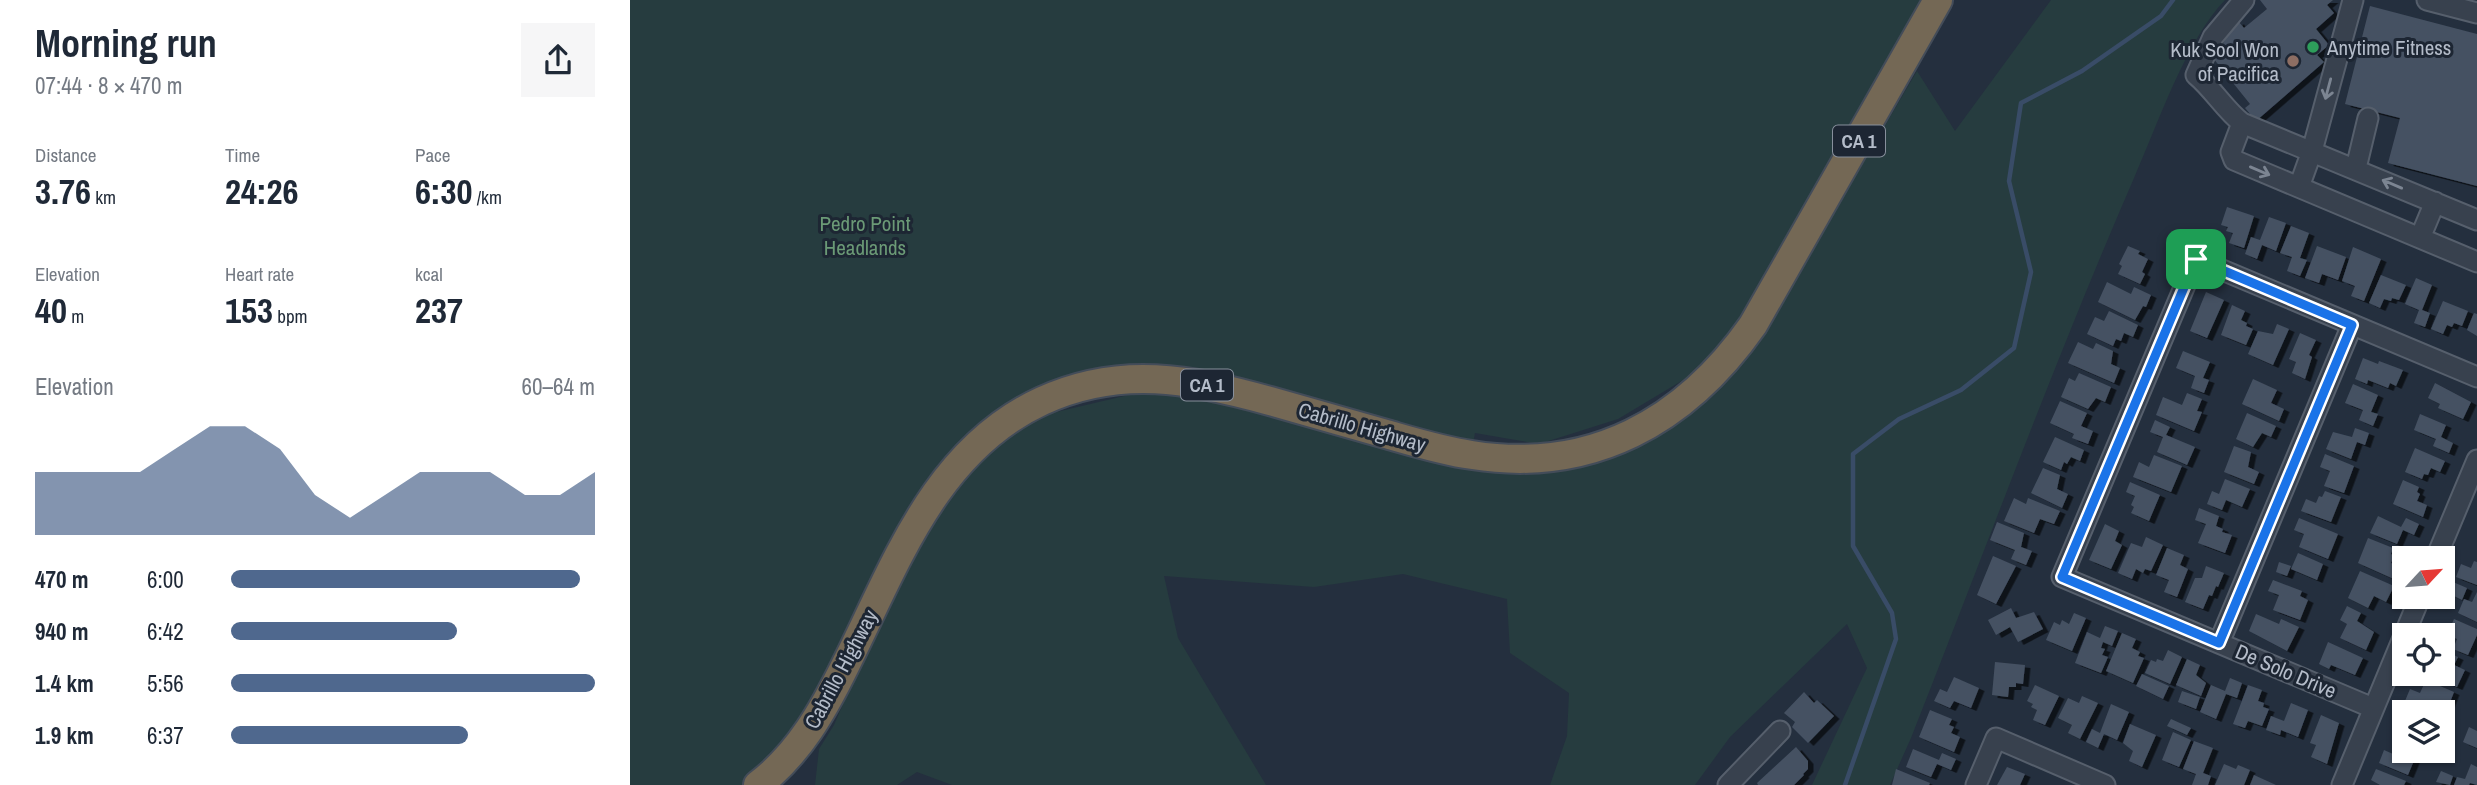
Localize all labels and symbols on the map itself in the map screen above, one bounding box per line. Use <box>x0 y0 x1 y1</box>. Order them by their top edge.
place label: Anytime Fitness <box>2326 33 2451 62</box>
place label: Kuk Sool Won of Pacifica <box>2170 35 2279 88</box>
marker: Anytime Fitness <box>2305 39 2321 55</box>
marker: Kuk Sool Won of Pacifica <box>2285 53 2301 69</box>
one-way arrow <box>2321 78 2334 100</box>
road number: CA 1 <box>1833 125 1885 156</box>
one-way arrow <box>2249 165 2270 178</box>
one-way arrow <box>2381 177 2403 190</box>
park label: Pedro Point Headlands <box>820 209 911 262</box>
pin <box>2166 229 2226 289</box>
road number: CA 1 <box>1181 370 1233 400</box>
street label: Cabrillo Highway <box>1295 395 1429 459</box>
north arrow <box>2392 546 2455 609</box>
street label: Cabrillo Highway <box>797 604 885 734</box>
street label: De Solo Drive <box>2231 637 2341 705</box>

